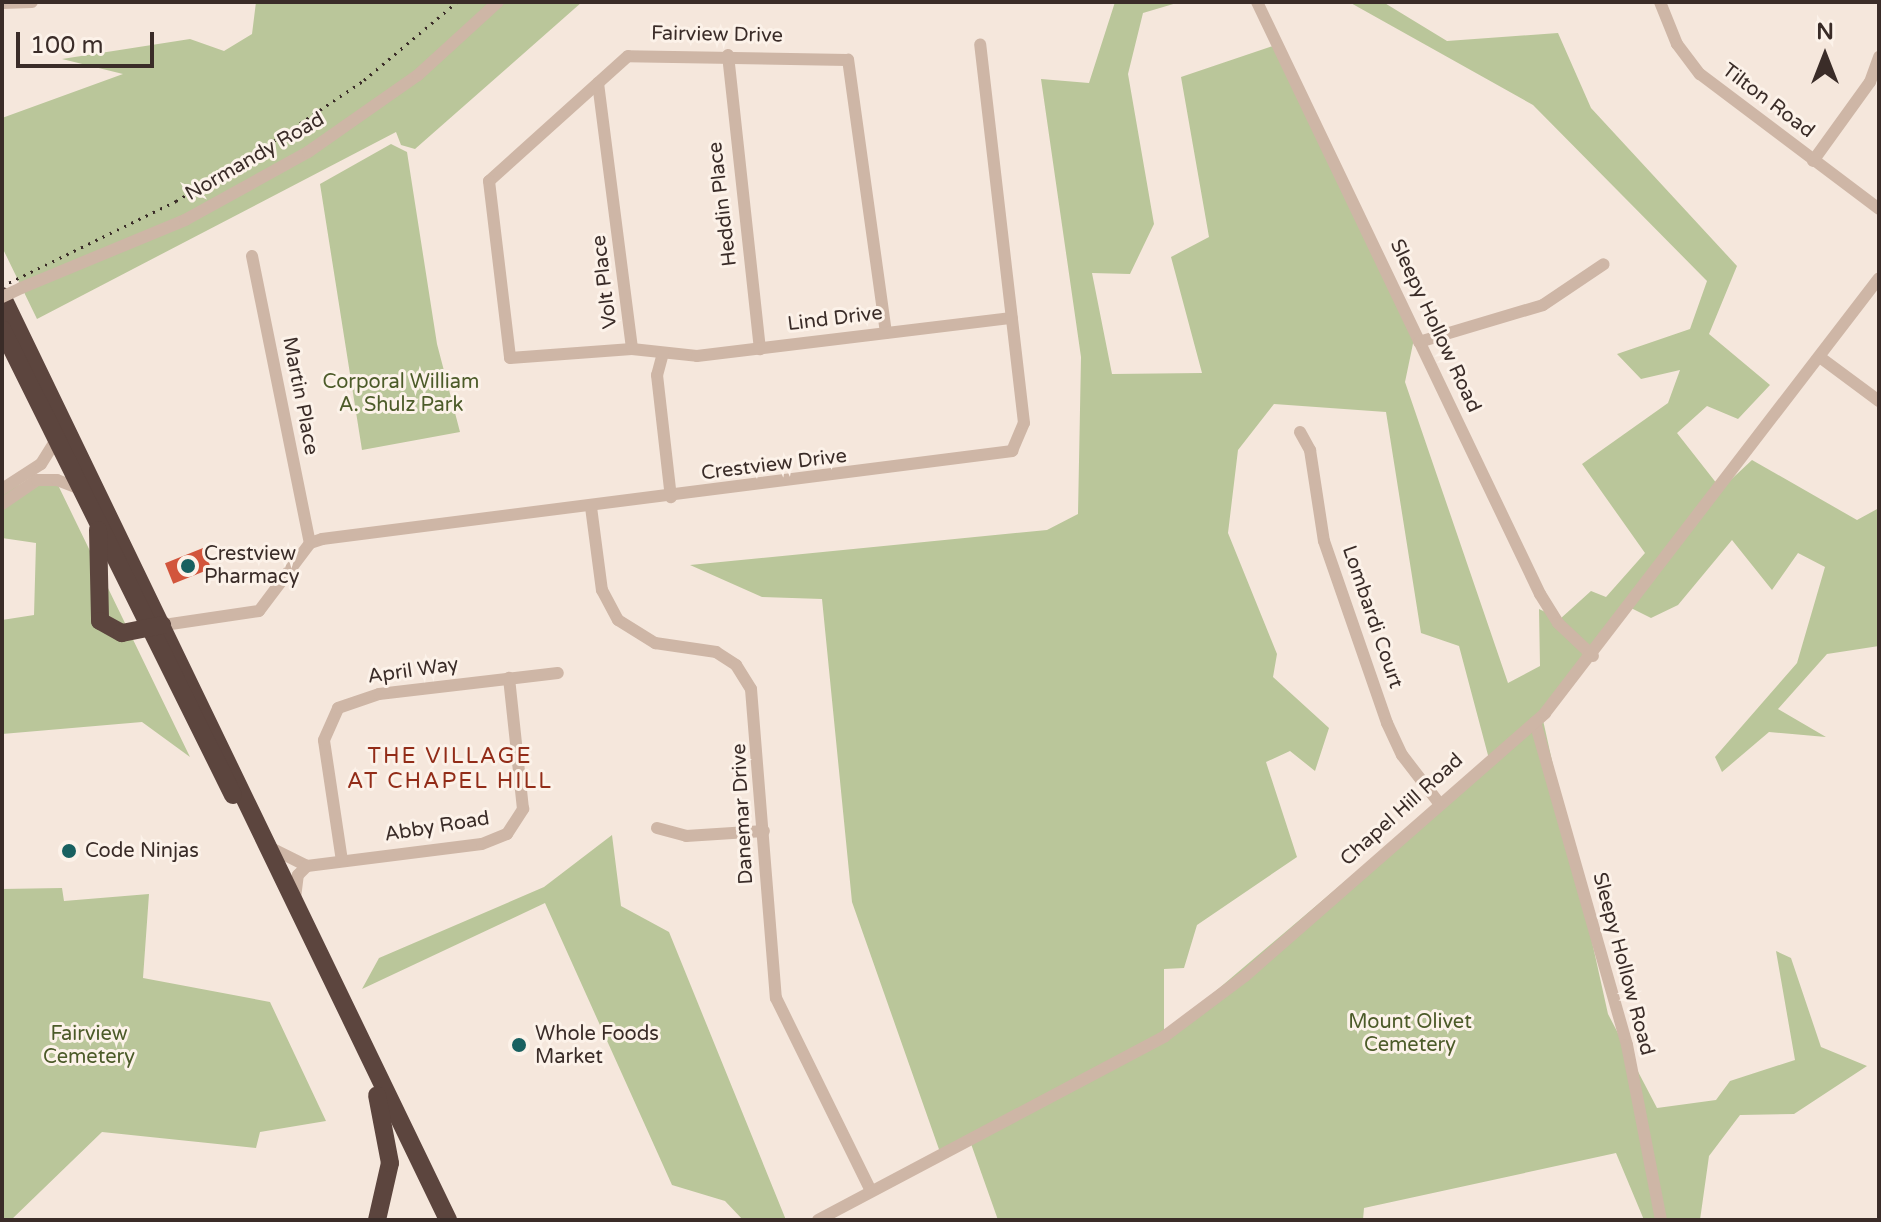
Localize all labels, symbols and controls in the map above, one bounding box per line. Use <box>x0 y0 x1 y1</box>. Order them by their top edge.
scale bar <box>20 16 158 66</box>
north arrow <box>1785 16 1865 96</box>
text: N <box>1816 19 1834 45</box>
street label: Fairview Drive <box>651 22 783 48</box>
text: 100 m <box>30 31 104 60</box>
street label: Tilton Road <box>1717 59 1819 143</box>
street label: Normandy Road <box>181 108 329 206</box>
street label: Heddin Place <box>703 140 743 268</box>
street label: Volt Place <box>587 234 623 330</box>
street label: Sleepy Hollow Road <box>1384 236 1486 416</box>
street label: Lind Drive <box>786 301 884 337</box>
street label: Martin Place <box>277 335 323 457</box>
park label: Corporal William A. Shulz Park <box>323 370 479 417</box>
street label: Crestview Drive <box>700 444 848 486</box>
place label: Crestview Pharmacy <box>204 542 299 589</box>
street label: Lombardi Court <box>1336 543 1408 691</box>
marker: Crestview Pharmacy <box>179 557 197 575</box>
street label: April Way <box>366 653 460 689</box>
district label: THE VILLAGE AT CHAPEL HILL <box>347 743 553 794</box>
street label: Danemar Drive <box>727 743 759 885</box>
street label: Chapel Hill Road <box>1336 749 1468 871</box>
street label: Abby Road <box>383 807 491 847</box>
place label: Code Ninjas <box>85 839 199 863</box>
marker: Code Ninjas <box>60 842 78 860</box>
street label: Sleepy Hollow Road <box>1587 870 1659 1058</box>
park label: Mount Olivet Cemetery <box>1348 1011 1472 1058</box>
park label: Fairview Cemetery <box>43 1022 135 1069</box>
place label: Whole Foods Market <box>535 1022 659 1069</box>
marker: Whole Foods Market <box>510 1036 528 1054</box>

